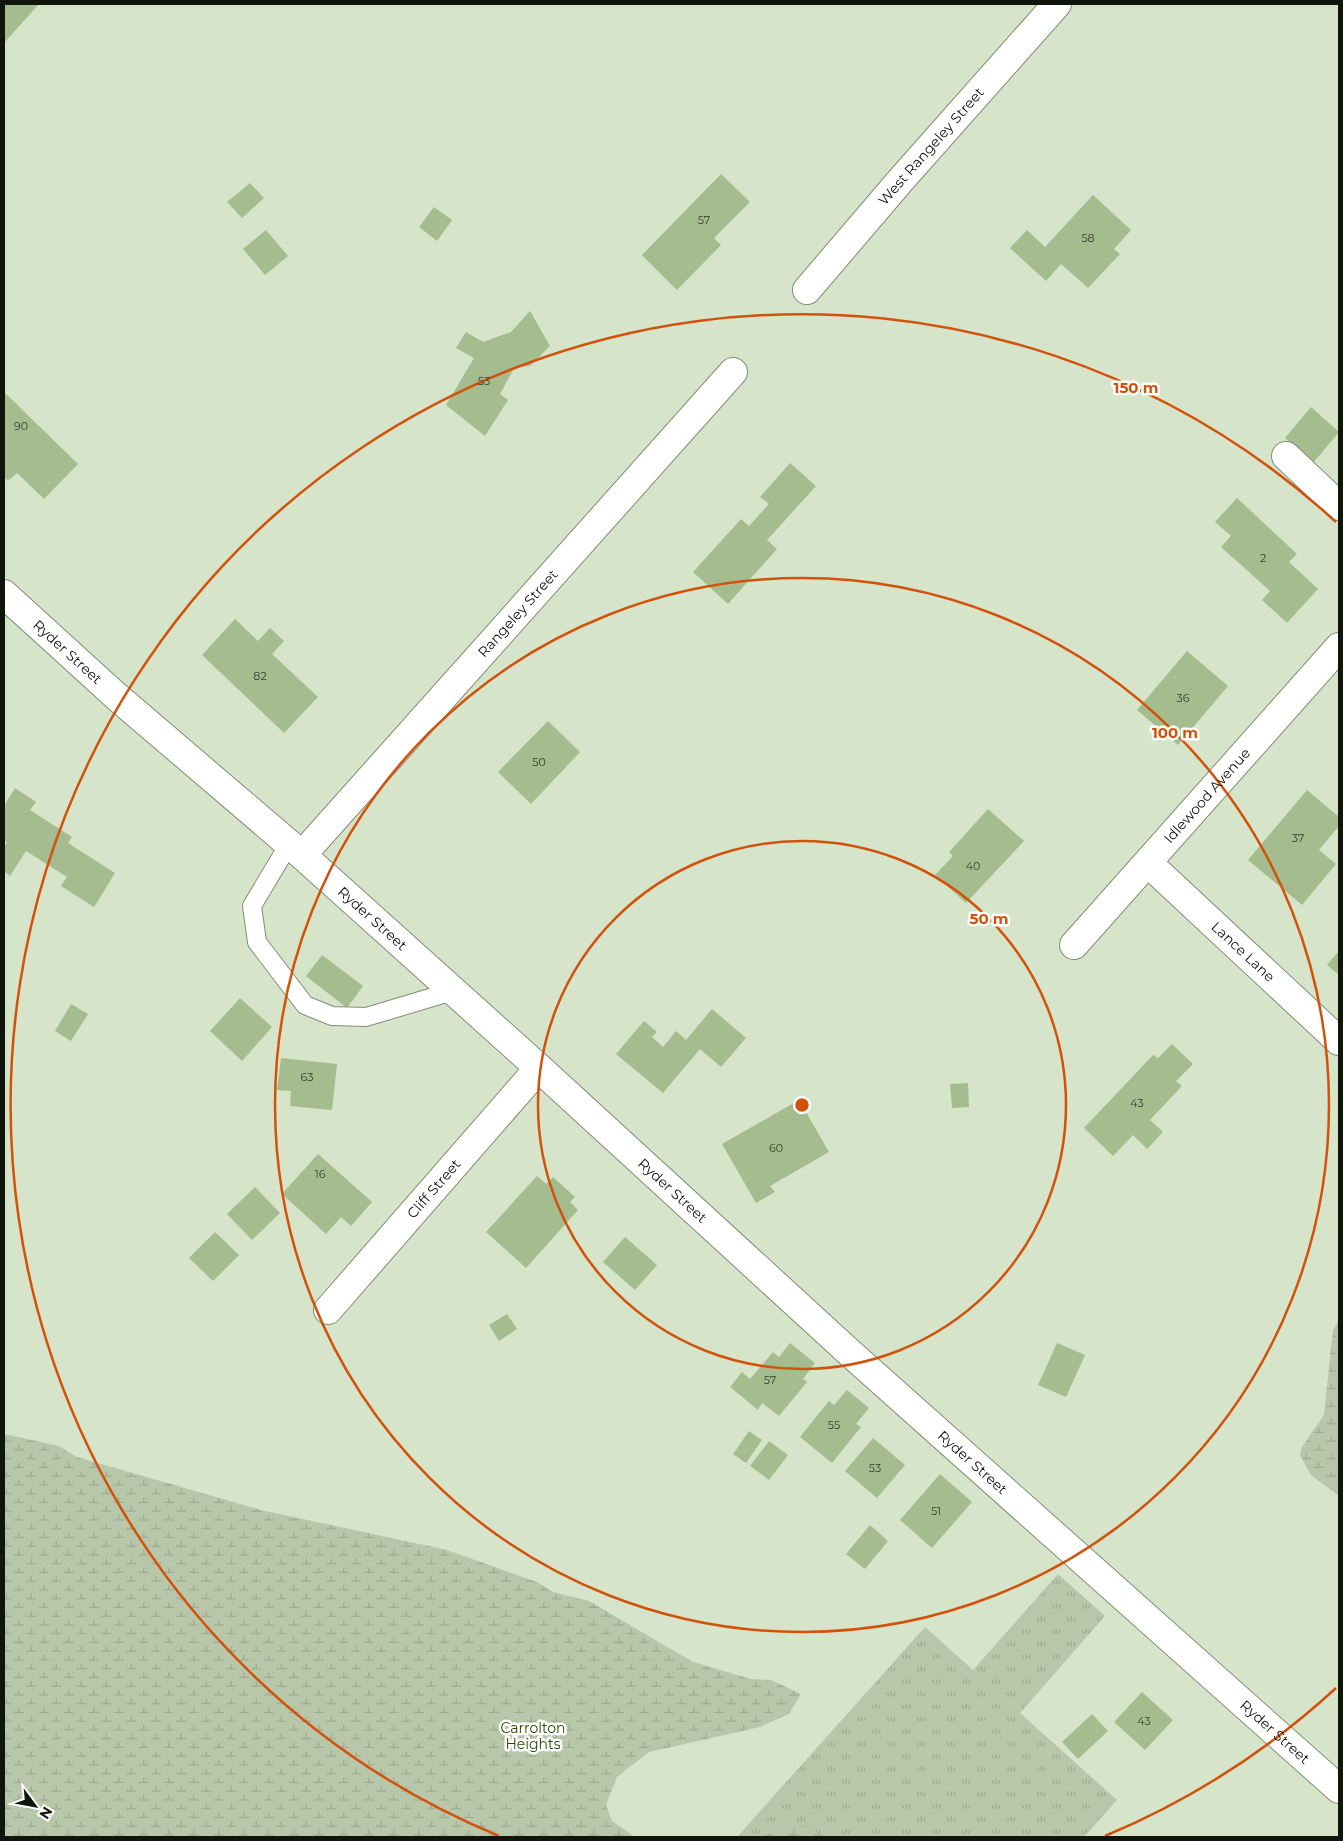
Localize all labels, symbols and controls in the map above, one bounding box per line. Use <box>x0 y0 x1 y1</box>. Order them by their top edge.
street label: West Rangeley Street <box>874 83 988 209</box>
house number: 57 <box>698 213 710 227</box>
house number: 58 <box>1081 231 1095 245</box>
house number: 53 <box>478 374 490 388</box>
text: 150 m <box>1114 378 1158 397</box>
house number: 90 <box>14 419 28 433</box>
house number: 2 <box>1260 551 1266 565</box>
street label: Rangeley Street <box>474 565 562 661</box>
street label: Ryder Street <box>29 616 106 688</box>
house number: 82 <box>253 669 267 683</box>
house number: 36 <box>1177 691 1190 705</box>
text: 100 m <box>1152 723 1198 742</box>
street label: Idlewood Avenue <box>1160 744 1254 847</box>
house number: 50 <box>532 755 546 769</box>
house number: 37 <box>1292 831 1304 845</box>
house number: 40 <box>966 859 980 873</box>
street label: Ryder Street <box>334 883 411 954</box>
text: 50 m <box>969 909 1009 928</box>
street label: Lance Lane <box>1208 918 1279 986</box>
house number: 63 <box>301 1070 313 1084</box>
centre of rings <box>793 1096 811 1114</box>
house number: 43 <box>1130 1096 1144 1110</box>
house number: 60 <box>769 1141 783 1155</box>
street label: Ryder Street <box>634 1154 711 1227</box>
street label: Cliff Street <box>403 1155 465 1222</box>
house number: 16 <box>315 1167 326 1181</box>
house number: 57 <box>764 1373 776 1387</box>
house number: 55 <box>828 1418 840 1432</box>
street label: Ryder Street <box>934 1427 1011 1498</box>
house number: 53 <box>869 1461 881 1475</box>
house number: 51 <box>931 1504 941 1518</box>
street label: Ryder Street <box>1236 1696 1314 1768</box>
house number: 43 <box>1137 1714 1151 1728</box>
park label: Carrolton Heights <box>500 1719 566 1753</box>
north arrow <box>10 1781 60 1831</box>
text: N <box>35 1803 57 1822</box>

